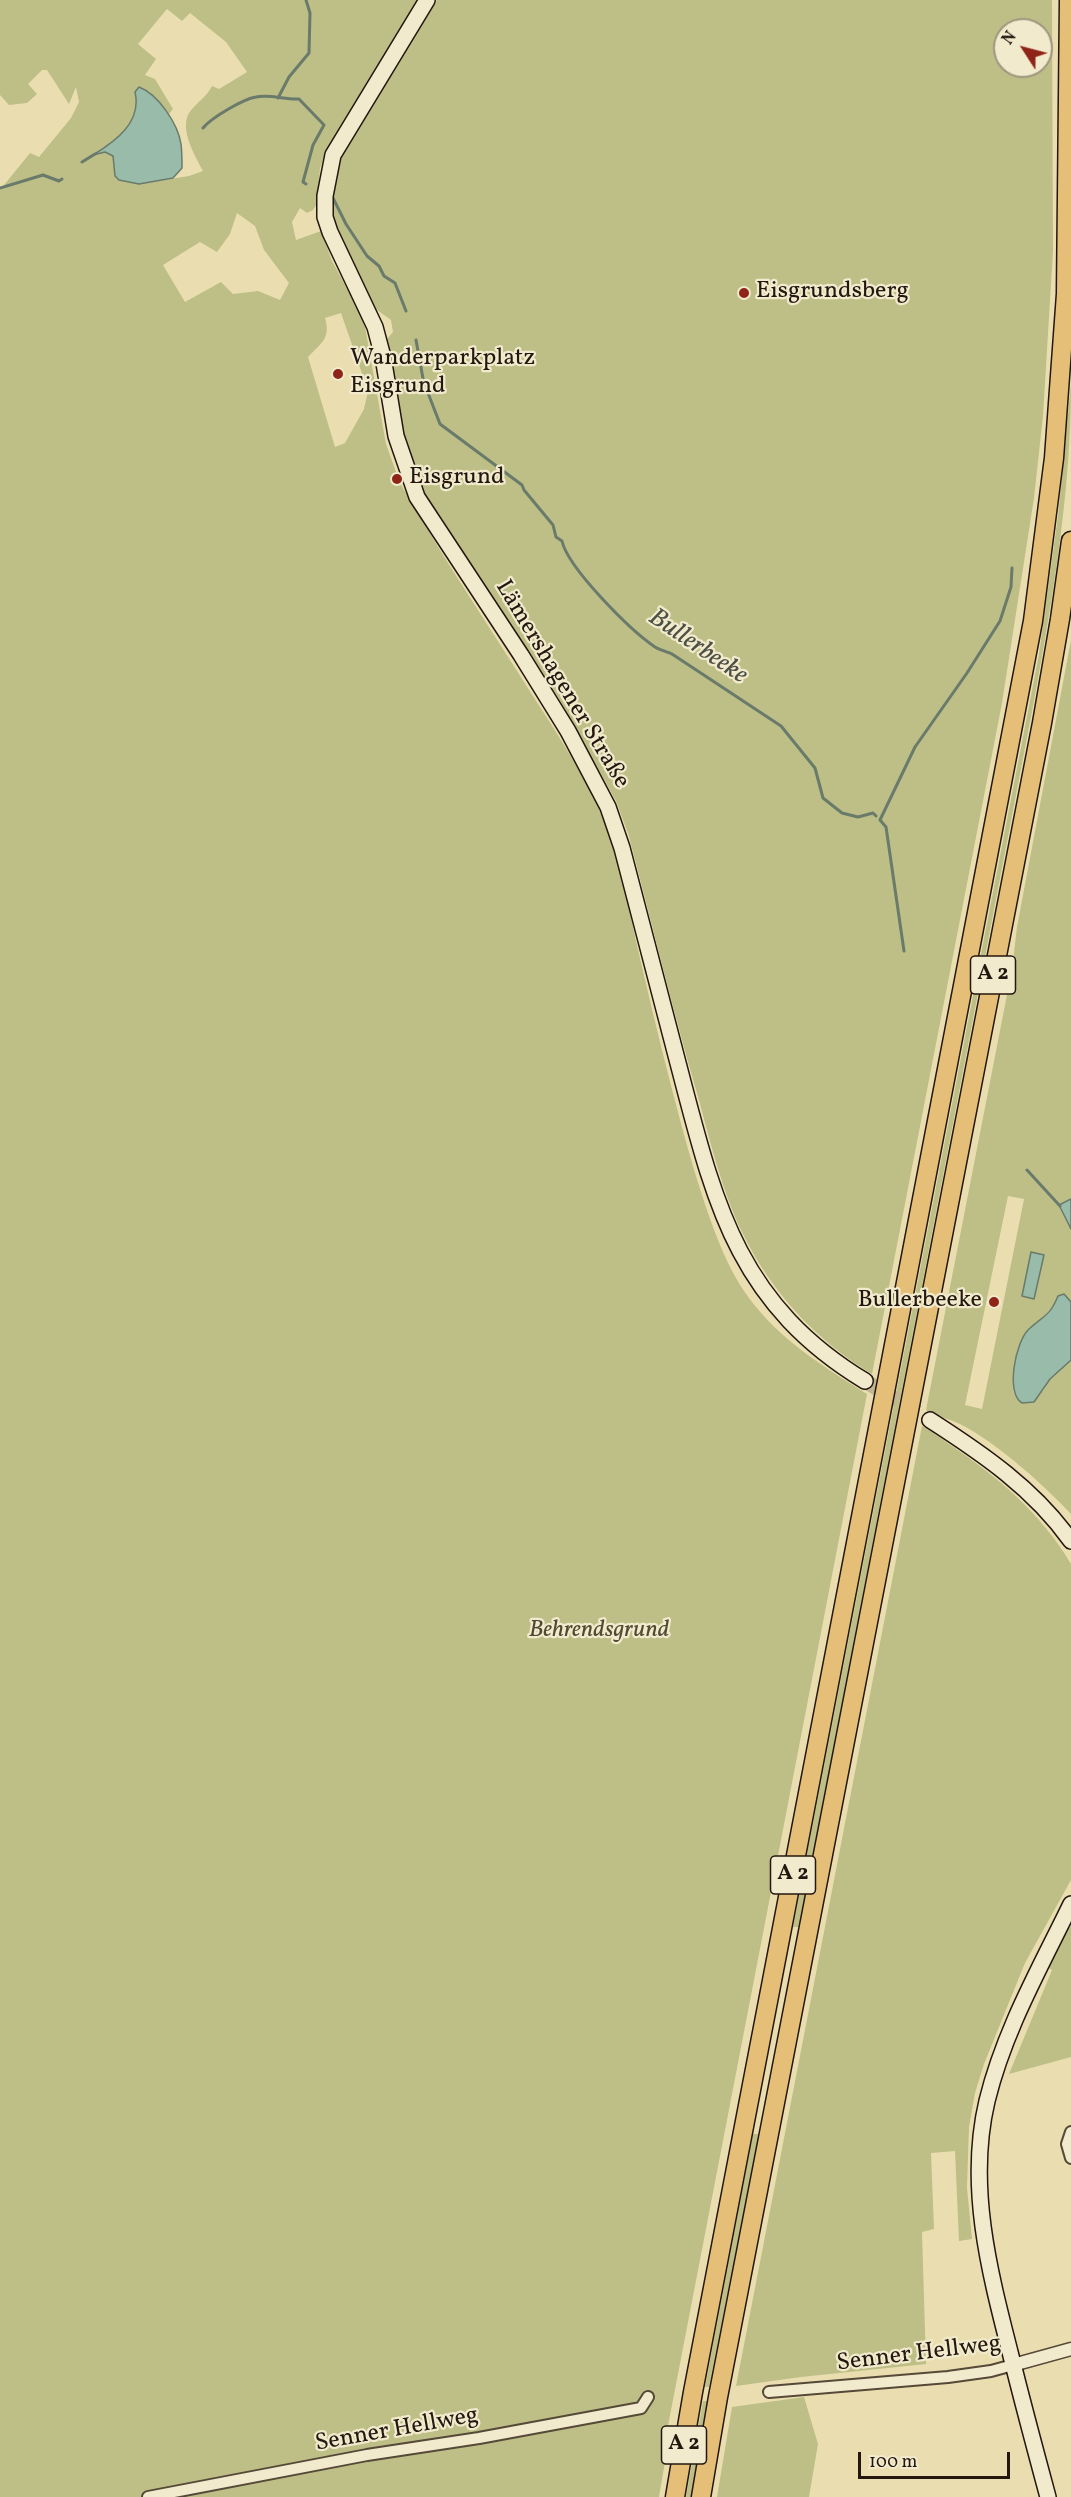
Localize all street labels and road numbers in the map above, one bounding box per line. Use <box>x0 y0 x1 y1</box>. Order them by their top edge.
street label: Lämershagener Straße <box>487 575 635 795</box>
road number: A 2 <box>970 956 1016 994</box>
road number: A 2 <box>770 1856 816 1894</box>
street label: Senner Hellweg <box>835 2331 1003 2379</box>
street label: Senner Hellweg <box>313 2402 481 2460</box>
road number: A 2 <box>662 2426 706 2464</box>

